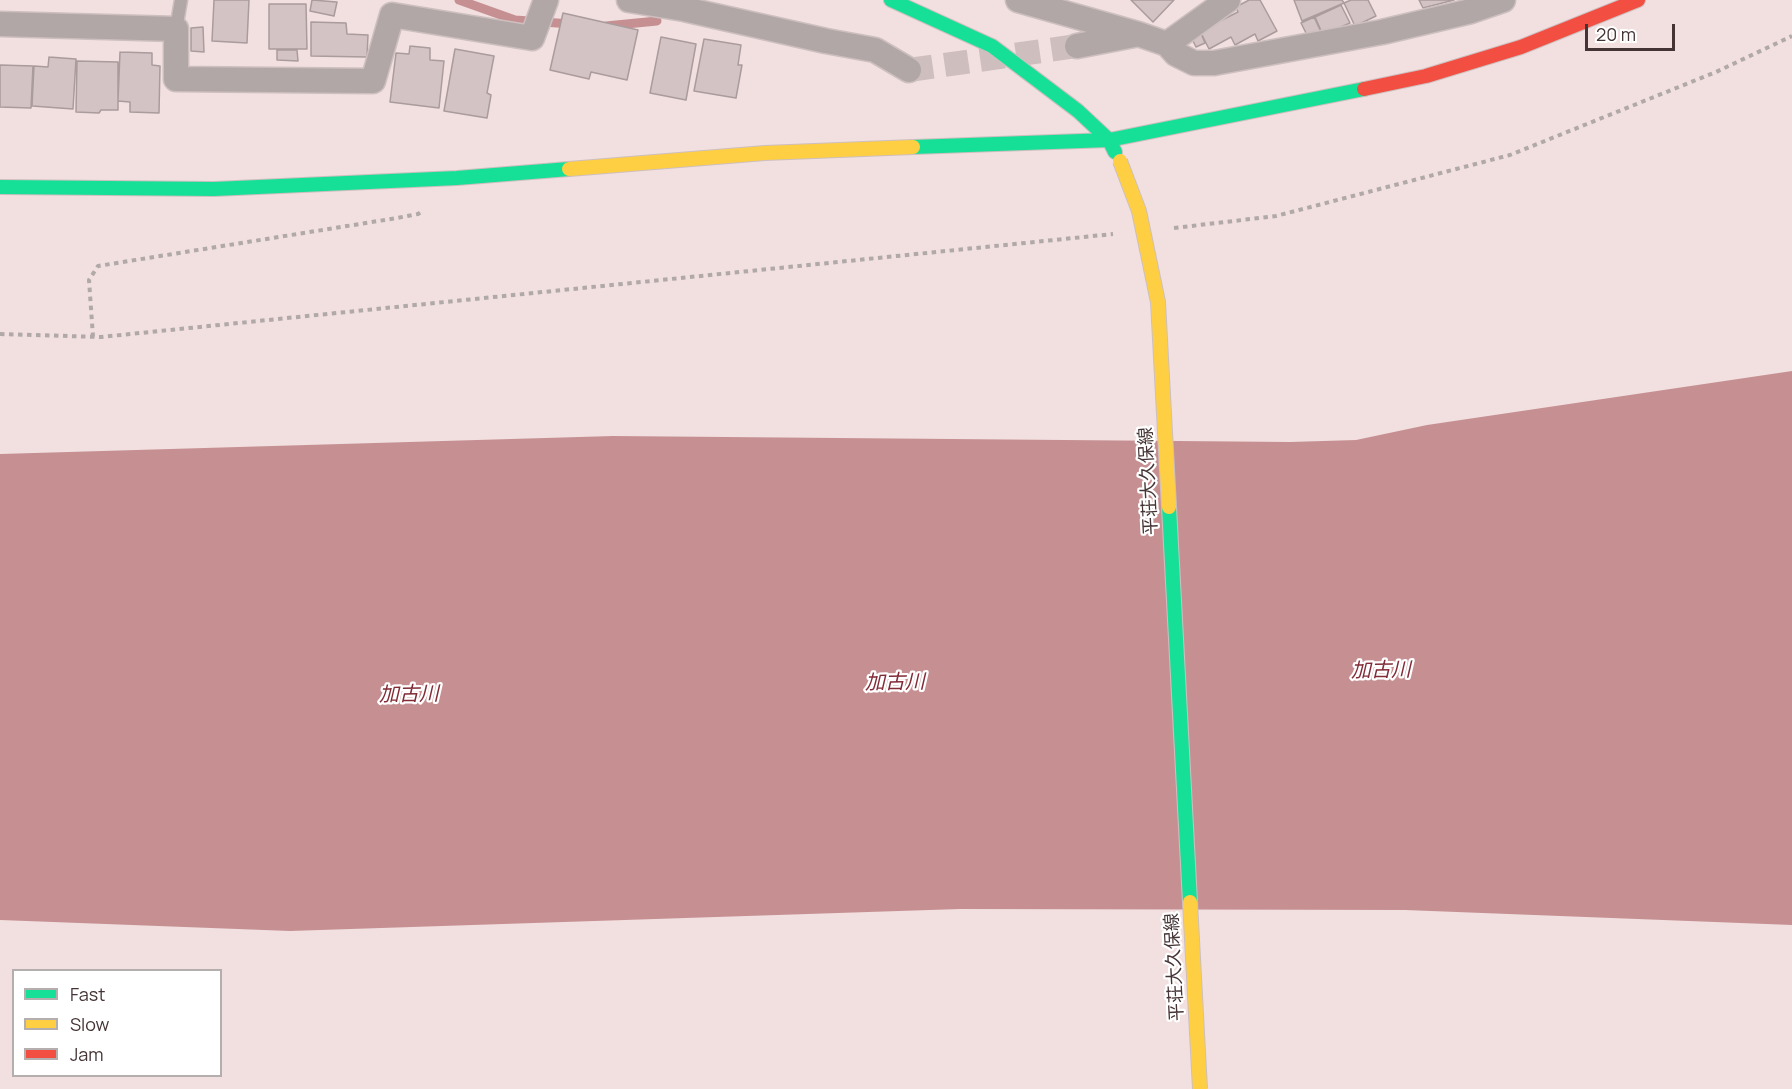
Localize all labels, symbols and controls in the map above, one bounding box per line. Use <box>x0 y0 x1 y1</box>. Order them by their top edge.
scale bar <box>1588 12 1678 50</box>
text: 20 m <box>1596 22 1636 46</box>
street label: 平荘大久保線 <box>1135 427 1163 535</box>
water label: 加古川 <box>1351 658 1411 684</box>
water label: 加古川 <box>865 670 925 696</box>
water label: 加古川 <box>379 682 439 708</box>
street label: 平荘大久保線 <box>1161 913 1189 1021</box>
legend <box>12 969 222 1077</box>
text: Fast <box>70 982 105 1006</box>
text: Slow <box>70 1012 109 1036</box>
text: Jam <box>70 1042 104 1066</box>

